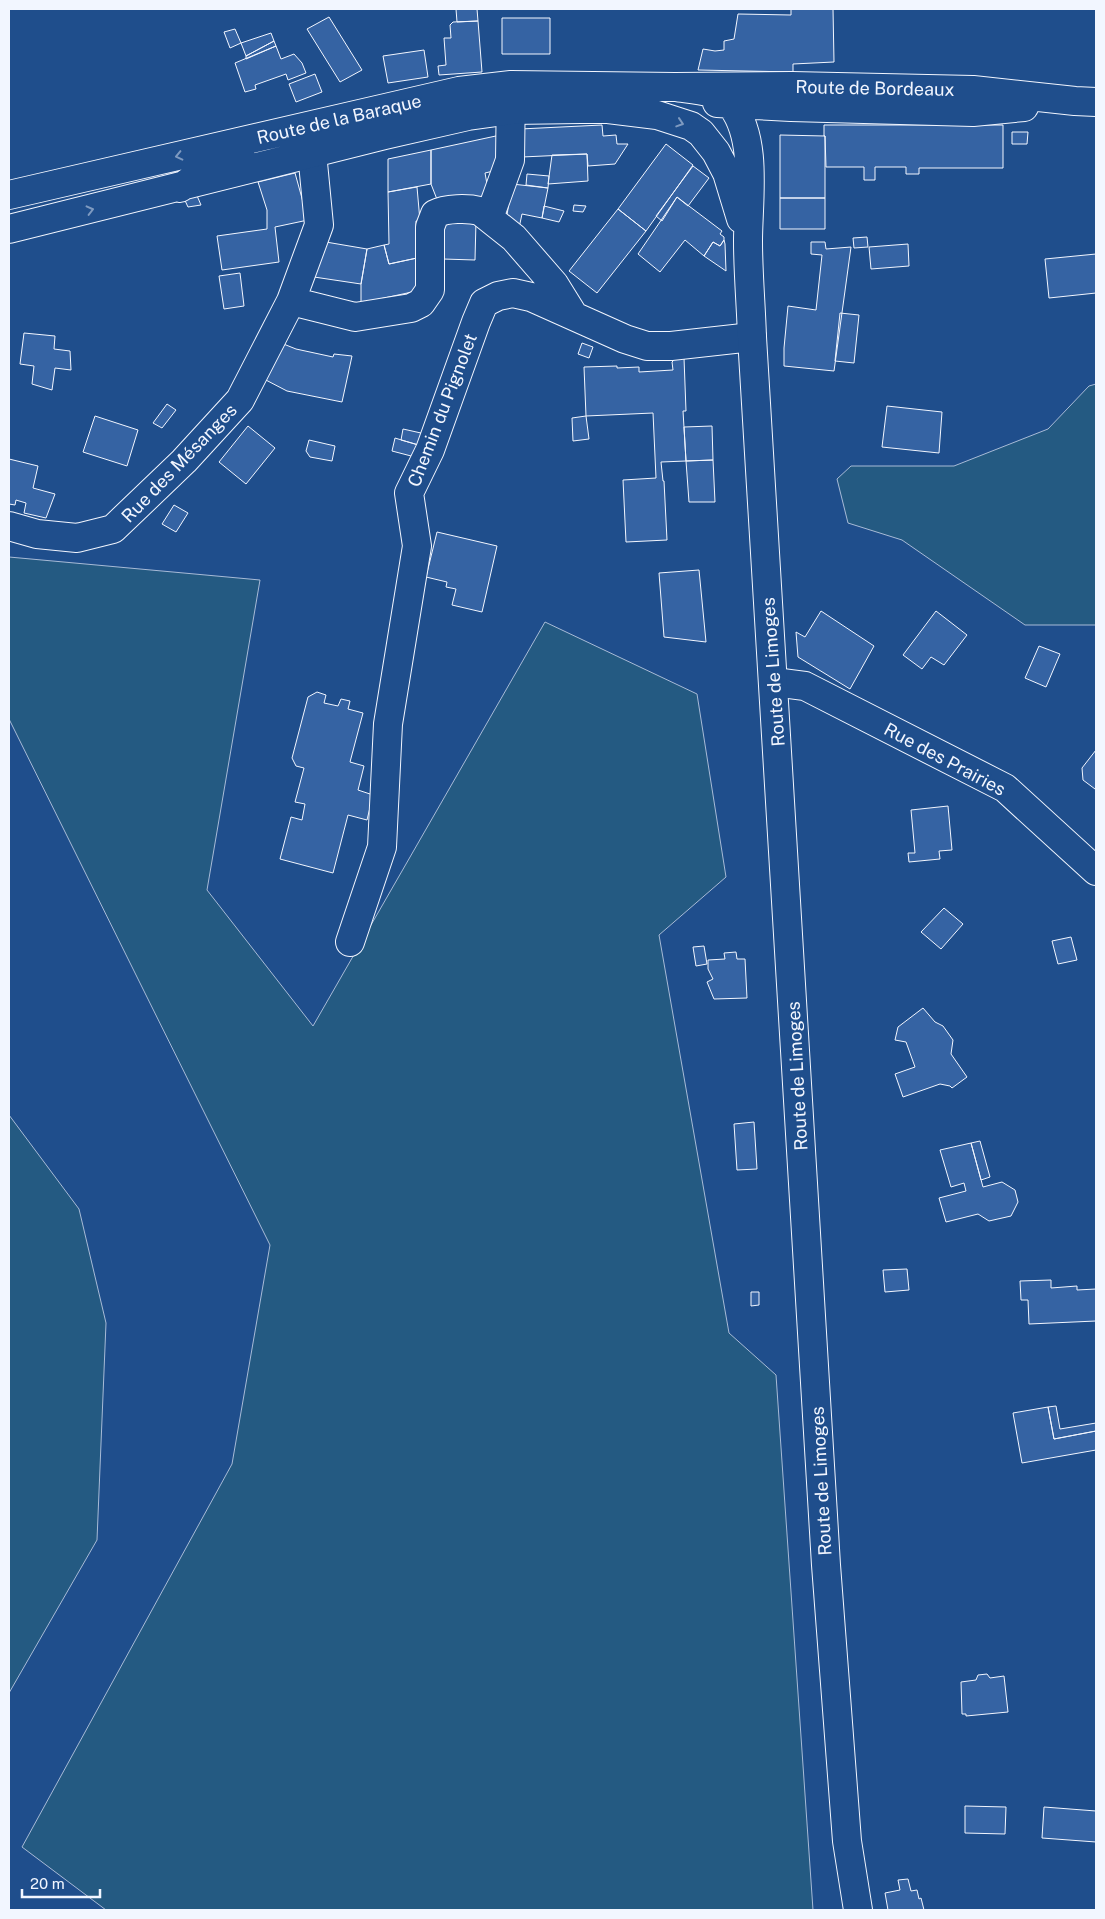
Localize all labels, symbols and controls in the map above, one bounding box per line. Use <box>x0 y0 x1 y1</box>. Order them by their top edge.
street label: Route de Bordeaux <box>795 76 955 100</box>
street label: Route de la Baraque <box>255 90 423 148</box>
one-way arrow <box>676 117 684 127</box>
one-way arrow <box>174 150 183 161</box>
one-way arrow <box>86 205 95 216</box>
street label: Chemin du Pignolet <box>403 330 481 490</box>
street label: Rue des Mésanges <box>117 399 241 527</box>
street label: Route de Limoges <box>757 597 789 747</box>
street label: Rue des Prairies <box>881 718 1009 800</box>
street label: Route de Limoges <box>783 1001 811 1151</box>
street label: Route de Limoges <box>807 1406 835 1556</box>
scale bar <box>22 1866 100 1898</box>
text: 20 m <box>30 1875 65 1892</box>

